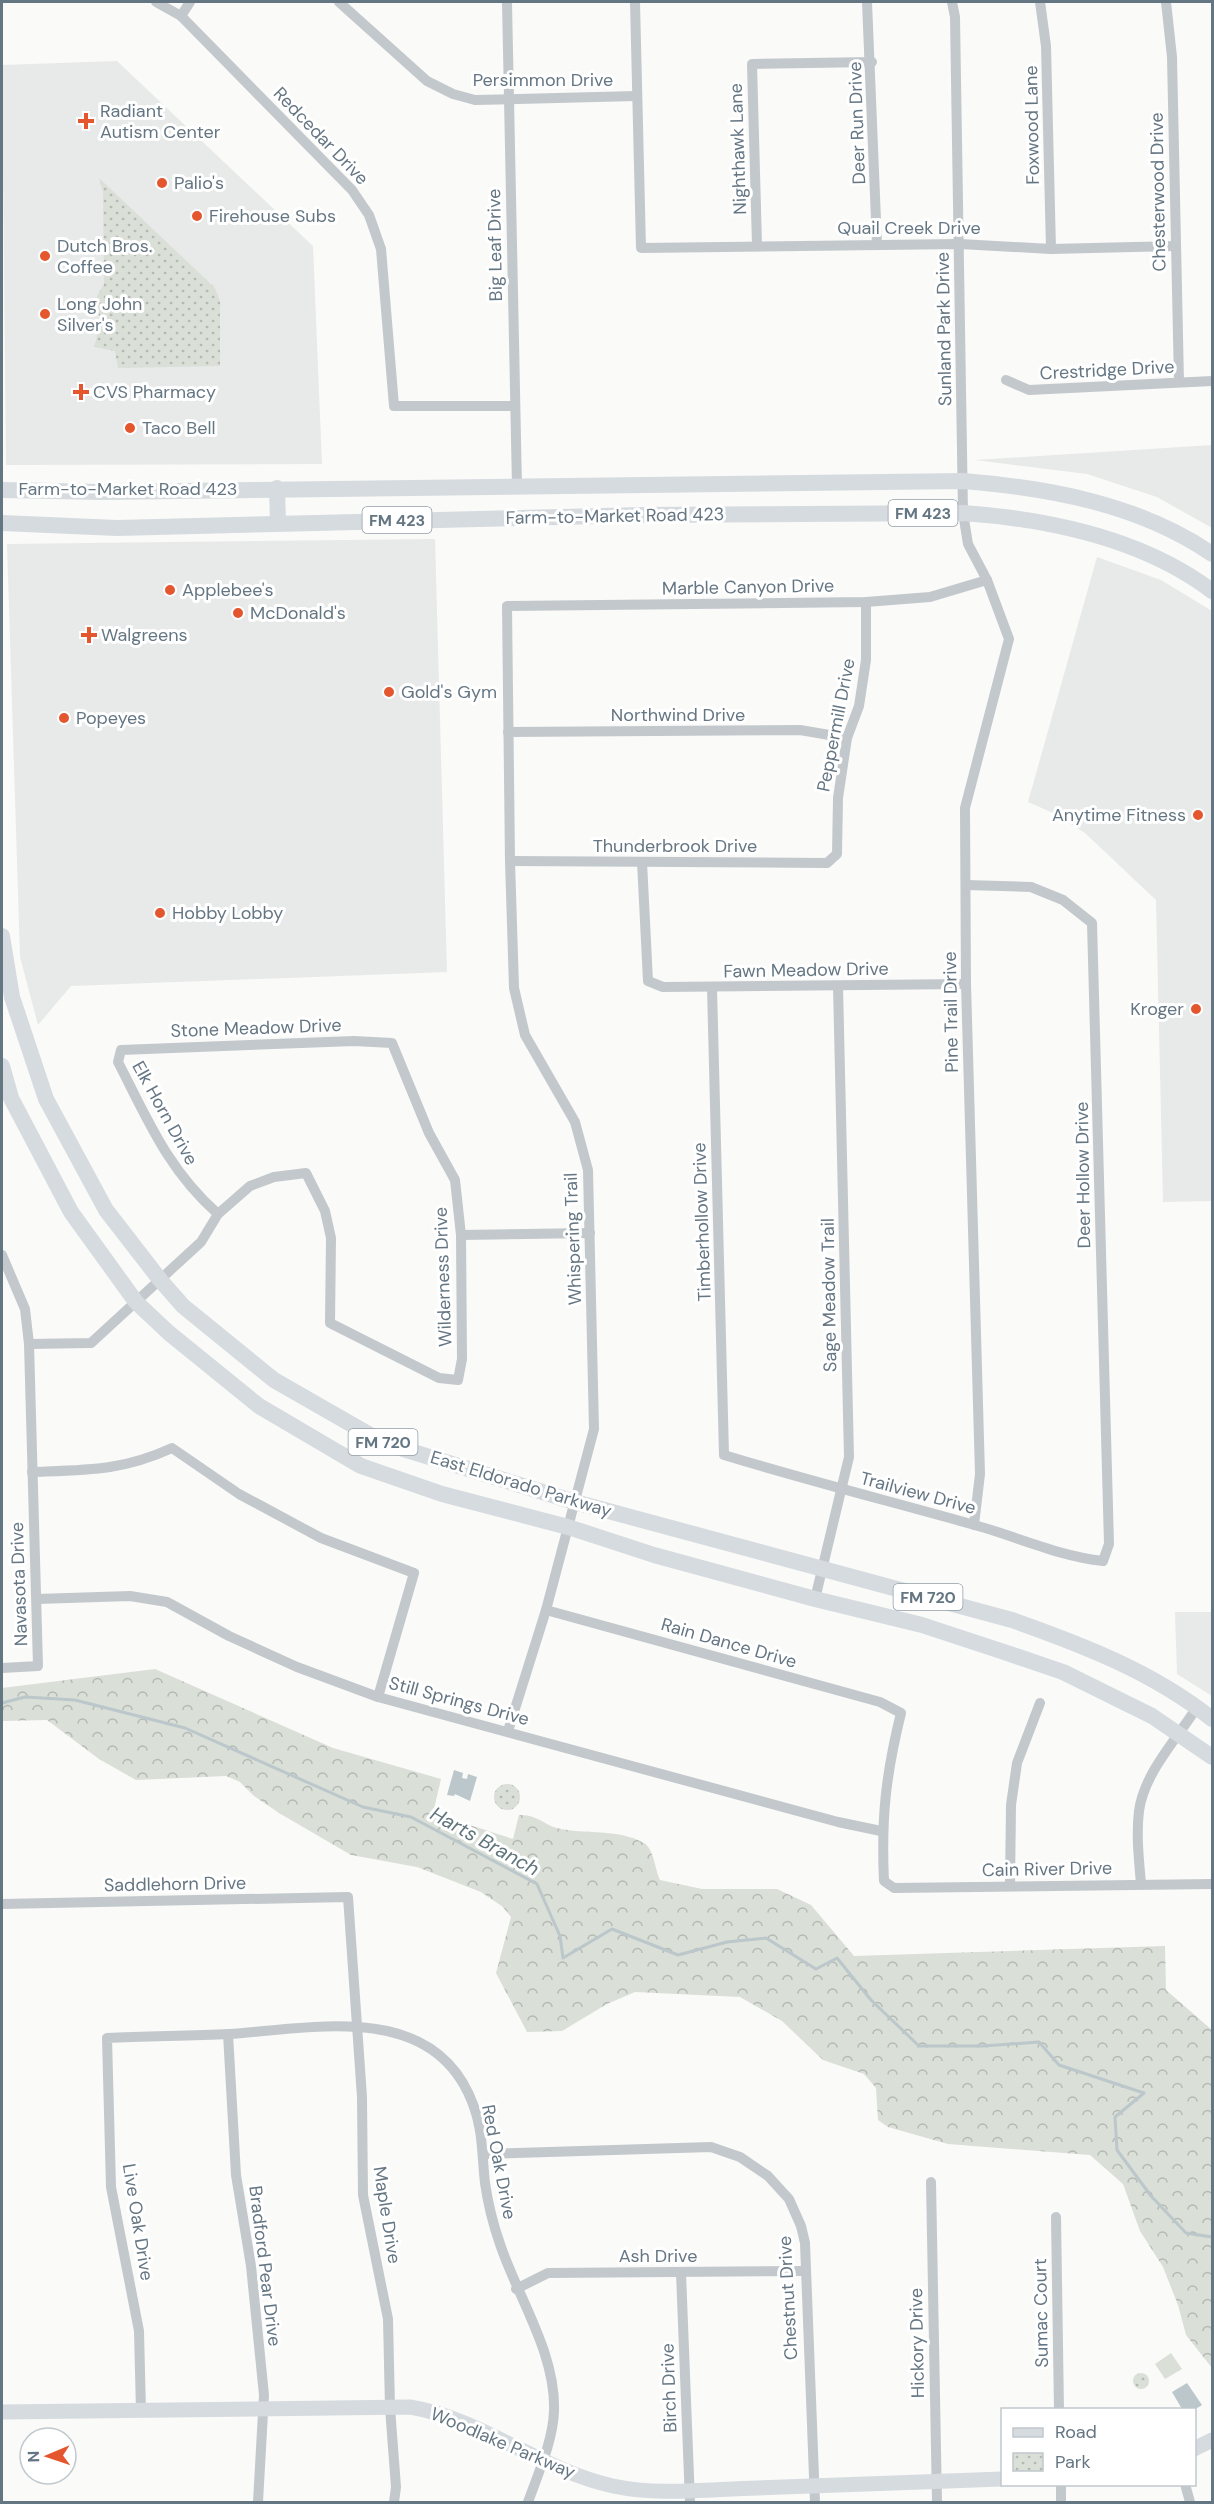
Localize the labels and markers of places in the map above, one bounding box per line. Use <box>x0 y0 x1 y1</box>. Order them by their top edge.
place label: Radiant Autism Center <box>100 99 221 144</box>
marker: Radiant Autism Center <box>77 112 95 130</box>
place label: Palio's <box>174 171 224 195</box>
marker: Palio's <box>155 176 169 190</box>
place label: Firehouse Subs <box>209 204 336 228</box>
marker: Firehouse Subs <box>190 209 204 223</box>
place label: Dutch Bros. Coffee <box>57 234 152 279</box>
marker: Dutch Bros. Coffee <box>38 249 52 263</box>
place label: Long John Silver's <box>57 292 142 337</box>
marker: Long John Silver's <box>38 307 52 321</box>
place label: CVS Pharmacy <box>93 380 216 404</box>
marker: CVS Pharmacy <box>74 385 88 399</box>
place label: Taco Bell <box>142 416 215 440</box>
marker: Taco Bell <box>123 421 137 435</box>
place label: Applebee's <box>182 578 274 602</box>
marker: Applebee's <box>163 583 177 597</box>
place label: McDonald's <box>250 601 346 625</box>
marker: McDonald's <box>231 606 245 620</box>
place label: Walgreens <box>101 623 188 647</box>
marker: Walgreens <box>82 628 96 642</box>
place label: Gold's Gym <box>401 680 497 704</box>
marker: Gold's Gym <box>382 685 396 699</box>
place label: Popeyes <box>76 706 146 730</box>
marker: Popeyes <box>57 711 71 725</box>
place label: Anytime Fitness <box>1052 803 1186 827</box>
marker: Anytime Fitness <box>1191 808 1205 822</box>
place label: Hobby Lobby <box>172 901 283 925</box>
marker: Hobby Lobby <box>153 906 167 920</box>
place label: Kroger <box>1130 997 1184 1021</box>
marker: Kroger <box>1189 1002 1203 1016</box>

